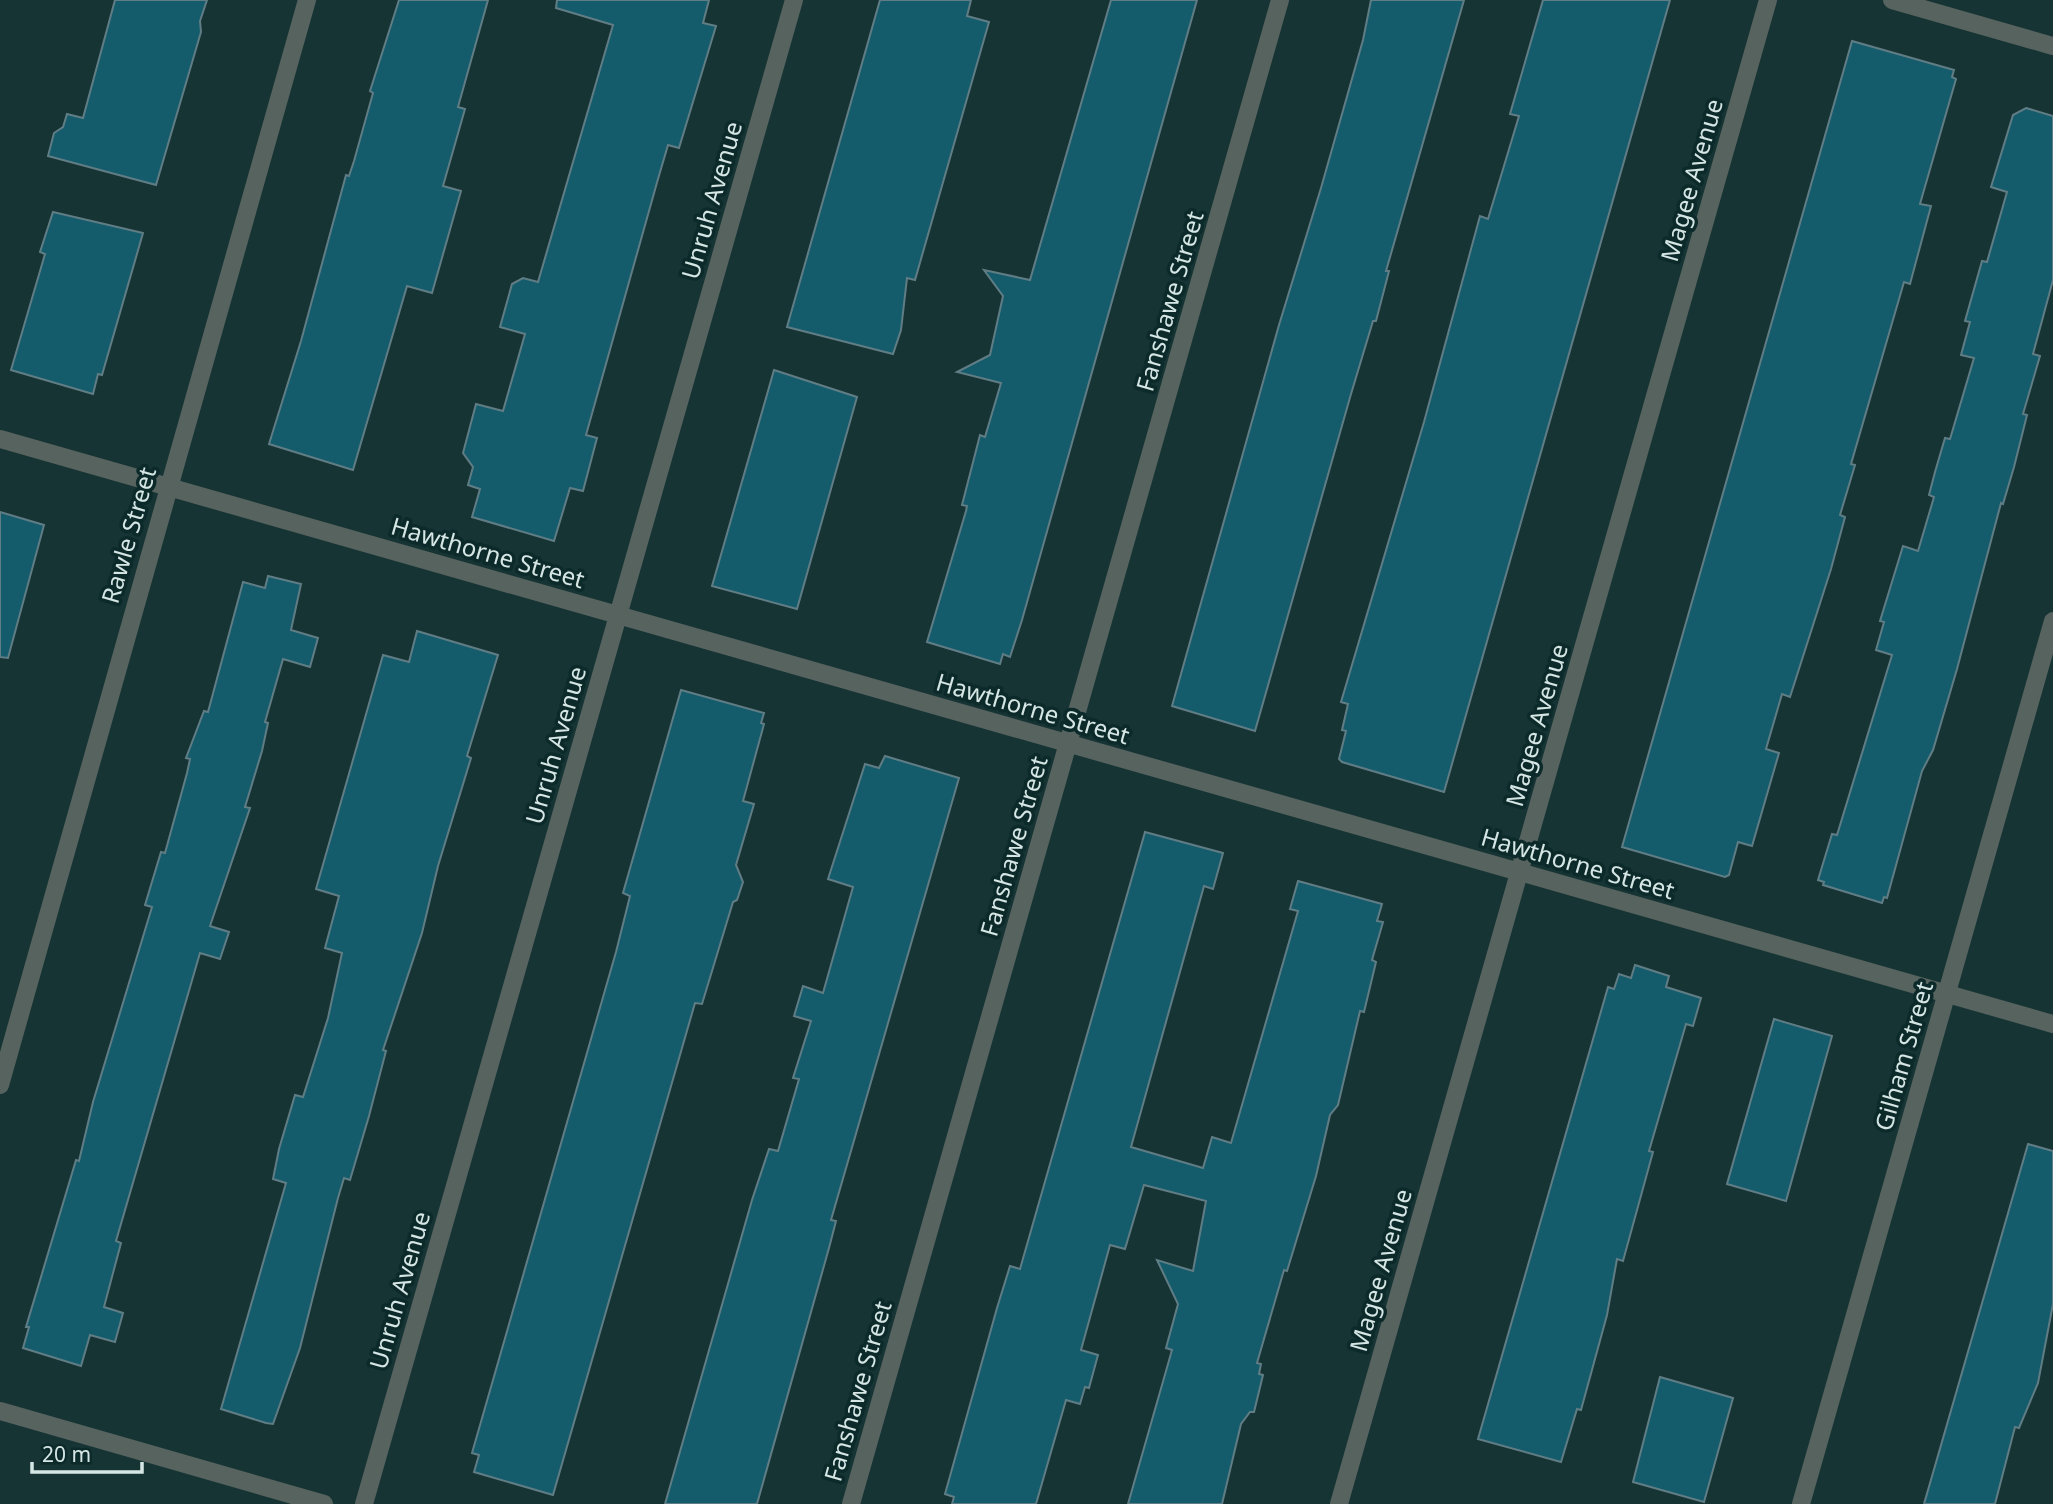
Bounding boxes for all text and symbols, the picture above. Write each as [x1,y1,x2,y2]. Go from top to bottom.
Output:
street label: Magee Avenue [1652,95,1730,265]
street label: Unruh Avenue [673,117,749,283]
street label: Fanshawe Street [1127,207,1211,395]
street label: Rawle Street [93,463,163,607]
street label: Hawthorne Street [387,509,589,595]
street label: Magee Avenue [1497,640,1575,810]
street label: Unruh Avenue [517,662,593,828]
street label: Hawthorne Street [932,665,1134,751]
street label: Fanshawe Street [971,752,1055,940]
street label: Hawthorne Street [1477,820,1679,906]
street label: Gilham Street [1866,977,1940,1134]
street label: Magee Avenue [1341,1185,1419,1355]
street label: Unruh Avenue [361,1207,437,1373]
street label: Fanshawe Street [815,1297,899,1485]
scale bar [32,1430,142,1474]
text: 20 m [42,1440,91,1468]

